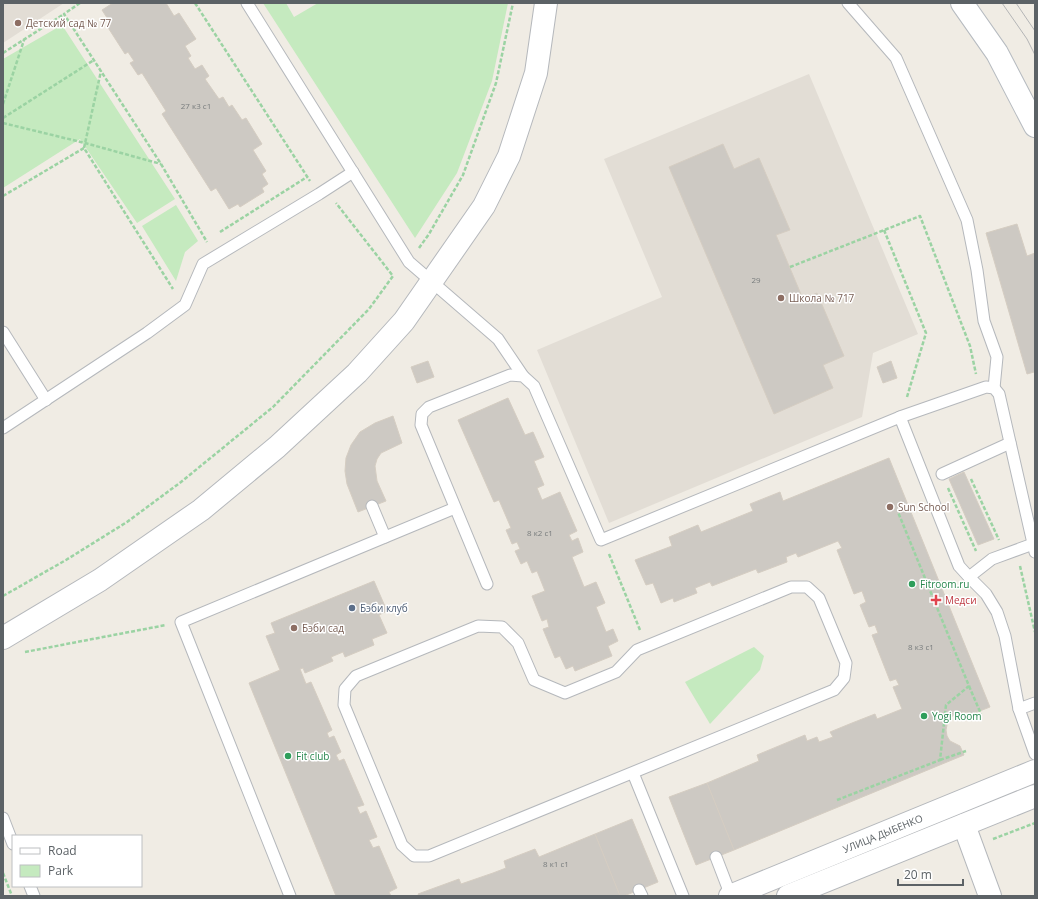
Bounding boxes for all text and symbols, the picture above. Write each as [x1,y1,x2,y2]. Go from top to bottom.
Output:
place label: Детский сад № 77 [26,16,112,30]
marker: Детский сад № 77 [13,18,23,28]
house number: 27 к3 с1 [181,100,211,111]
house number: 29 [751,274,761,285]
place label: Школа № 717 [789,291,855,305]
marker: Школа № 717 [776,293,786,303]
place label: Sun School [898,500,949,514]
marker: Sun School [885,502,895,512]
house number: 8 к2 с1 [527,527,553,538]
place label: Fitroom.ru [920,577,969,591]
marker: Fitroom.ru [907,579,917,589]
place label: Медси [945,593,977,607]
marker: Медси [930,594,942,606]
place label: Бэби клуб [360,601,408,615]
marker: Бэби клуб [347,603,357,613]
place label: Бэби сад [302,621,344,635]
marker: Бэби сад [289,623,299,633]
house number: 8 к3 с1 [908,641,934,652]
place label: Yogi Room [932,709,982,723]
marker: Yogi Room [919,711,929,721]
place label: Fit club [296,749,329,763]
marker: Fit club [283,751,293,761]
street label: УЛИЦА ДЫБЕНКО [841,811,925,856]
legend [12,835,142,887]
text: Road [48,842,77,859]
house number: 8 к1 с1 [543,858,569,869]
scale bar [898,861,963,887]
text: Park [48,862,74,879]
text: 20 m [904,866,932,883]

